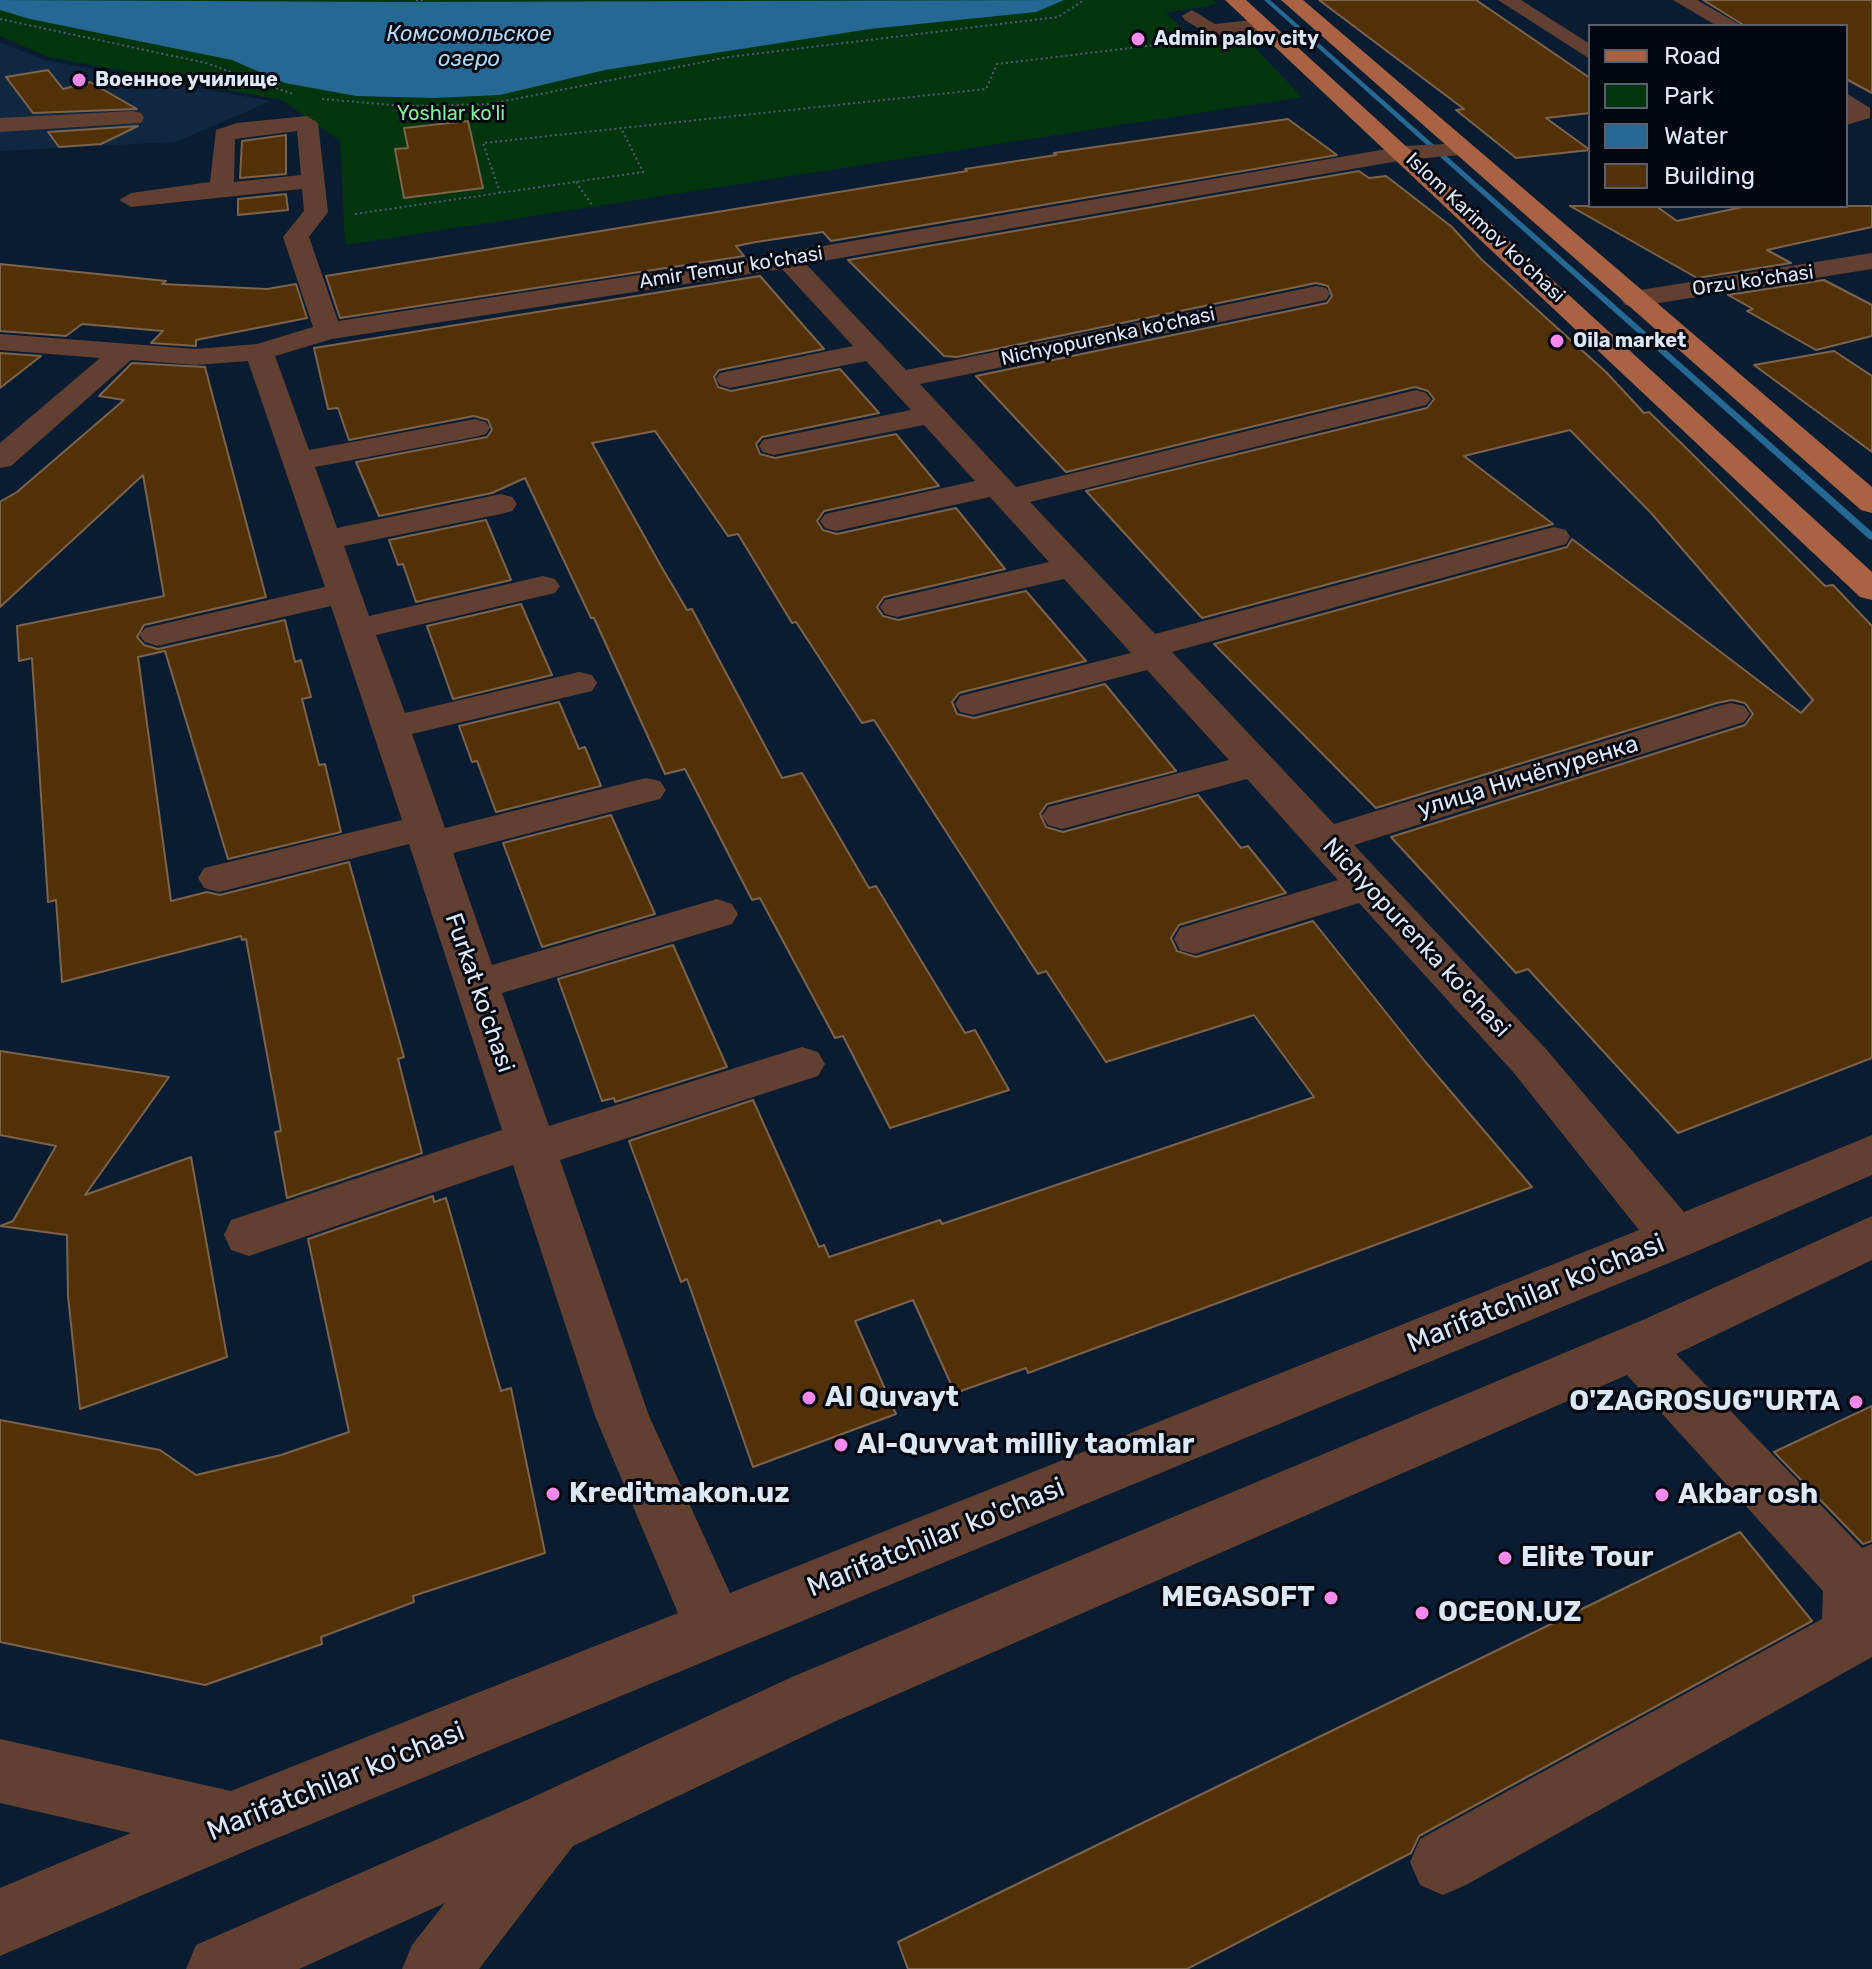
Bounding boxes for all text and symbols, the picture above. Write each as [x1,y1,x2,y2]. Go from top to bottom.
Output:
water label: Комсомольское озеро [386,22,552,74]
legend [1588,24,1848,208]
place label: Admin palov city [1154,27,1319,51]
marker: Admin palov city [1129,30,1147,48]
text: Road [1664,42,1721,70]
place label: Военное училище [95,68,278,92]
marker: Военное училище [70,71,88,89]
text: Park [1664,82,1714,110]
park label: Yoshlar ko'li [397,102,505,126]
text: Water [1664,122,1728,150]
street label: Islom Karimov ko'chasi [1401,148,1569,308]
text: Building [1664,162,1755,190]
street label: Amir Temur ko'chasi [638,242,824,294]
street label: Orzu ko'chasi [1691,261,1815,301]
street label: Nichyopurenka ko'chasi [999,303,1217,371]
place label: Oila market [1573,329,1686,353]
marker: Oila market [1548,332,1566,350]
street label: улица Ничёпуренка [1414,730,1642,824]
street label: Nichyopurenka ko'chasi [1316,832,1516,1044]
street label: Furkat ko'chasi [438,910,520,1076]
street label: Marifatchilar ko'chasi [1403,1227,1669,1361]
place label: Al Quvayt [825,1381,959,1415]
place label: O'ZAGROSUG"URTA [1569,1385,1840,1419]
marker: Al Quvayt [800,1389,818,1407]
marker: O'ZAGROSUG"URTA [1847,1393,1865,1411]
place label: Al-Quvvat milliy taomlar [857,1428,1194,1462]
marker: Al-Quvvat milliy taomlar [832,1436,850,1454]
street label: Marifatchilar ko'chasi [803,1471,1069,1605]
place label: Kreditmakon.uz [569,1477,790,1511]
place label: Akbar osh [1678,1478,1818,1512]
marker: Kreditmakon.uz [544,1485,562,1503]
marker: Akbar osh [1653,1486,1671,1504]
place label: Elite Tour [1521,1541,1654,1575]
marker: Elite Tour [1496,1549,1514,1567]
place label: MEGASOFT [1161,1581,1315,1615]
marker: MEGASOFT [1322,1589,1340,1607]
place label: OCEON.UZ [1438,1596,1581,1630]
marker: OCEON.UZ [1413,1604,1431,1622]
street label: Marifatchilar ko'chasi [203,1715,469,1849]

